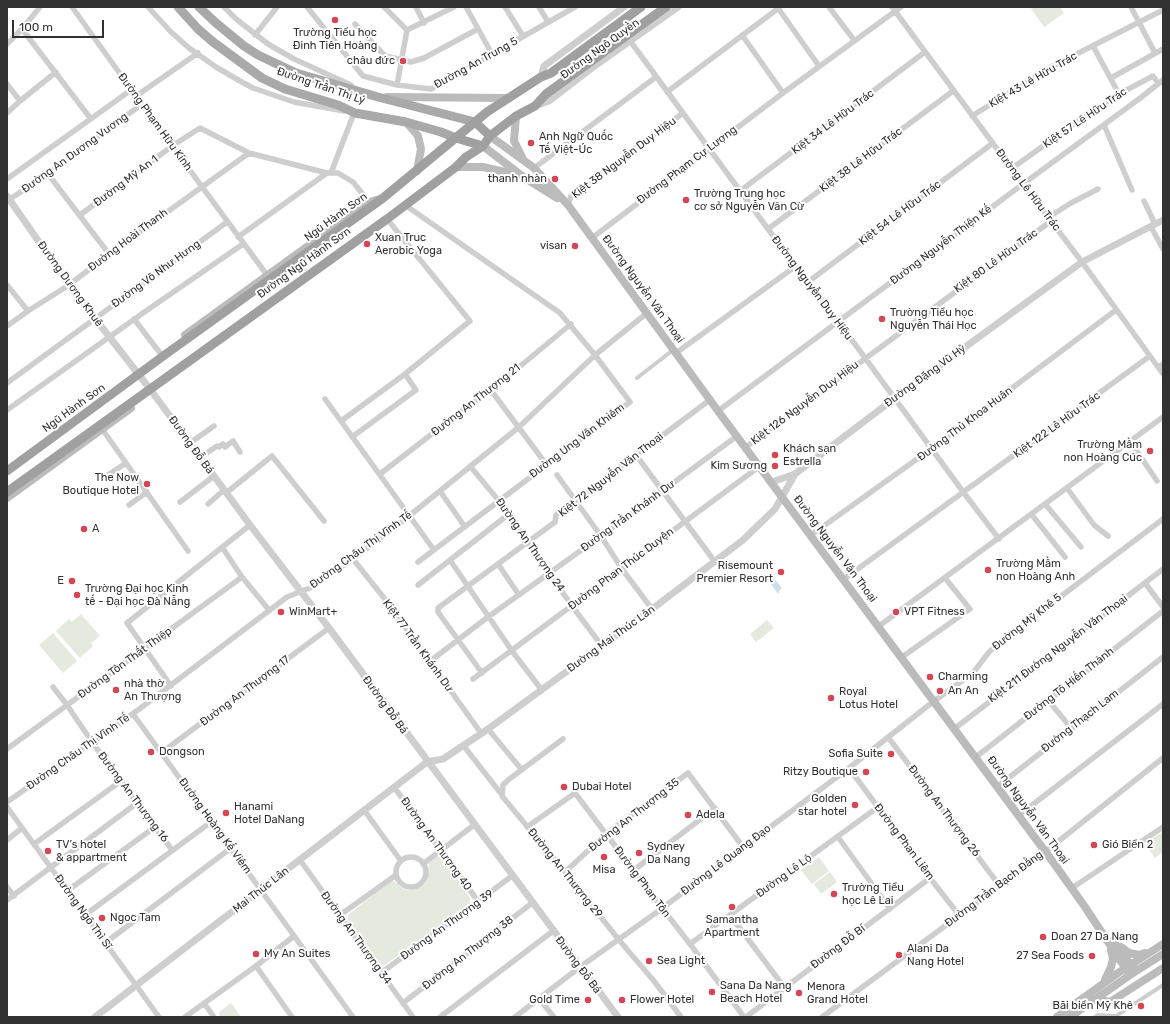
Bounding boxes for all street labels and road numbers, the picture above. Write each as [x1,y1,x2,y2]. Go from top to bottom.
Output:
street label: Đường Ngô Quyền [558,16,642,82]
street label: Đường An Trung 5 [432,35,520,91]
street label: Kiệt 43 Lê Hữu Trác [987,49,1079,111]
street label: Đường Trần Thị Lý [275,65,367,107]
street label: Đường Phạm Hữu Kính [115,71,195,173]
street label: Kiệt 57 Lê Hữu Trác [1041,85,1129,151]
street label: Kiệt 34 Lê Hữu Trác [789,87,877,157]
street label: Đường An Dương Vương [19,110,131,196]
street label: Kiệt 38 Nguyễn Duy Hiệu [569,114,679,202]
street label: Đường Phạm Cự Lượng [634,123,740,207]
street label: Kiệt 38 Lê Hữu Trác [817,125,905,195]
street label: Đường Lê Hữu Trác [993,146,1063,234]
street label: Đường Mỹ An 1 [91,153,161,209]
street label: Kiệt 54 Lê Hữu Trác [856,178,944,248]
street label: Ngũ Hành Sơn [302,190,370,244]
street label: Đường Nguyễn Thiện Kế [888,202,994,288]
street label: Đường Hoài Thanh [86,206,170,274]
street label: Đường Ngũ Hành Sơn [255,225,353,301]
street label: Kiệt 80 Lê Hữu Trác [952,226,1040,296]
street label: Đường Nguyễn Văn Thoại [599,232,687,346]
street label: Đường Nguyễn Duy Hiệu [769,233,855,343]
street label: Đường Võ Như Hưng [109,237,203,311]
street label: Đường Dương Khuê [35,239,105,329]
street label: Đường Đặng Vũ Hỷ [882,342,968,410]
street label: Kiệt 126 Nguyễn Duy Hiệu [749,358,861,448]
street label: Đường An Thượng 21 [429,361,523,439]
street label: Ngũ Hành Sơn [40,381,108,435]
street label: Đường Thủ Khoa Huân [915,384,1015,464]
street label: Kiệt 122 Lê Hữu Trác [1011,389,1103,461]
street label: Đường Ung Văn Khiêm [527,401,627,481]
street label: Đường Đỗ Bá [166,413,216,477]
street label: Kiệt 72 Nguyễn Văn Thoại [556,430,666,520]
street label: Đường Trần Khánh Dư [578,477,678,555]
street label: Đường Nguyễn Văn Thoại [790,493,880,605]
street label: Đường An Thượng 24 [493,496,567,594]
street label: Đường Châu Thị Vĩnh Tế [307,508,415,592]
street label: Đường Phan Thúc Duyện [566,525,676,613]
street label: Đường Mỹ Khê 5 [990,591,1064,653]
street label: Kiệt 211 Đường Nguyễn Văn Thoại [986,592,1130,706]
street label: Kiệt 77 Trần Khánh Dư [380,597,456,695]
street label: Đường Mai Thúc Lân [564,603,658,675]
street label: Đường Tôn Thất Thiệp [75,624,175,702]
street label: Đường Tô Hiến Thành [1021,645,1117,723]
street label: Đường An Thượng 17 [198,653,292,729]
street label: Đường Đỗ Bá [360,673,410,737]
street label: Đường Thạch Lam [1039,687,1121,755]
street label: Đường Châu Thị Vĩnh Tế [24,711,132,793]
street label: Đường An Thượng 16 [95,749,171,845]
street label: Đường Nguyễn Văn Thoại [984,753,1072,867]
street label: Đường An Thượng 26 [905,763,983,859]
street label: Đường Hoàng Kế Viêm [176,775,254,877]
street label: Đường An Thượng 35 [586,776,682,854]
street label: Đường An Thượng 40 [398,795,474,893]
street label: Đường Phan Liêm [871,801,937,883]
street label: Đường Lê Quang Đạo [678,822,774,898]
street label: Đường An Thượng 29 [525,826,605,920]
street label: Đường Phan Tôn [611,844,673,920]
street label: Đường Trần Bạch Đằng [942,848,1046,930]
street label: Đường Lê Lộ [754,851,814,901]
street label: Mai Thúc Lân [230,864,292,916]
street label: Đường Ngô Thì Sĩ [51,872,115,952]
street label: Đường An Thượng 39 [398,887,496,963]
street label: Đường An Thượng 34 [318,889,394,987]
street label: Đường An Thượng 38 [420,913,516,993]
street label: Đường Đỗ Bí [808,922,868,972]
street label: Đường Đỗ Bá [552,934,604,996]

